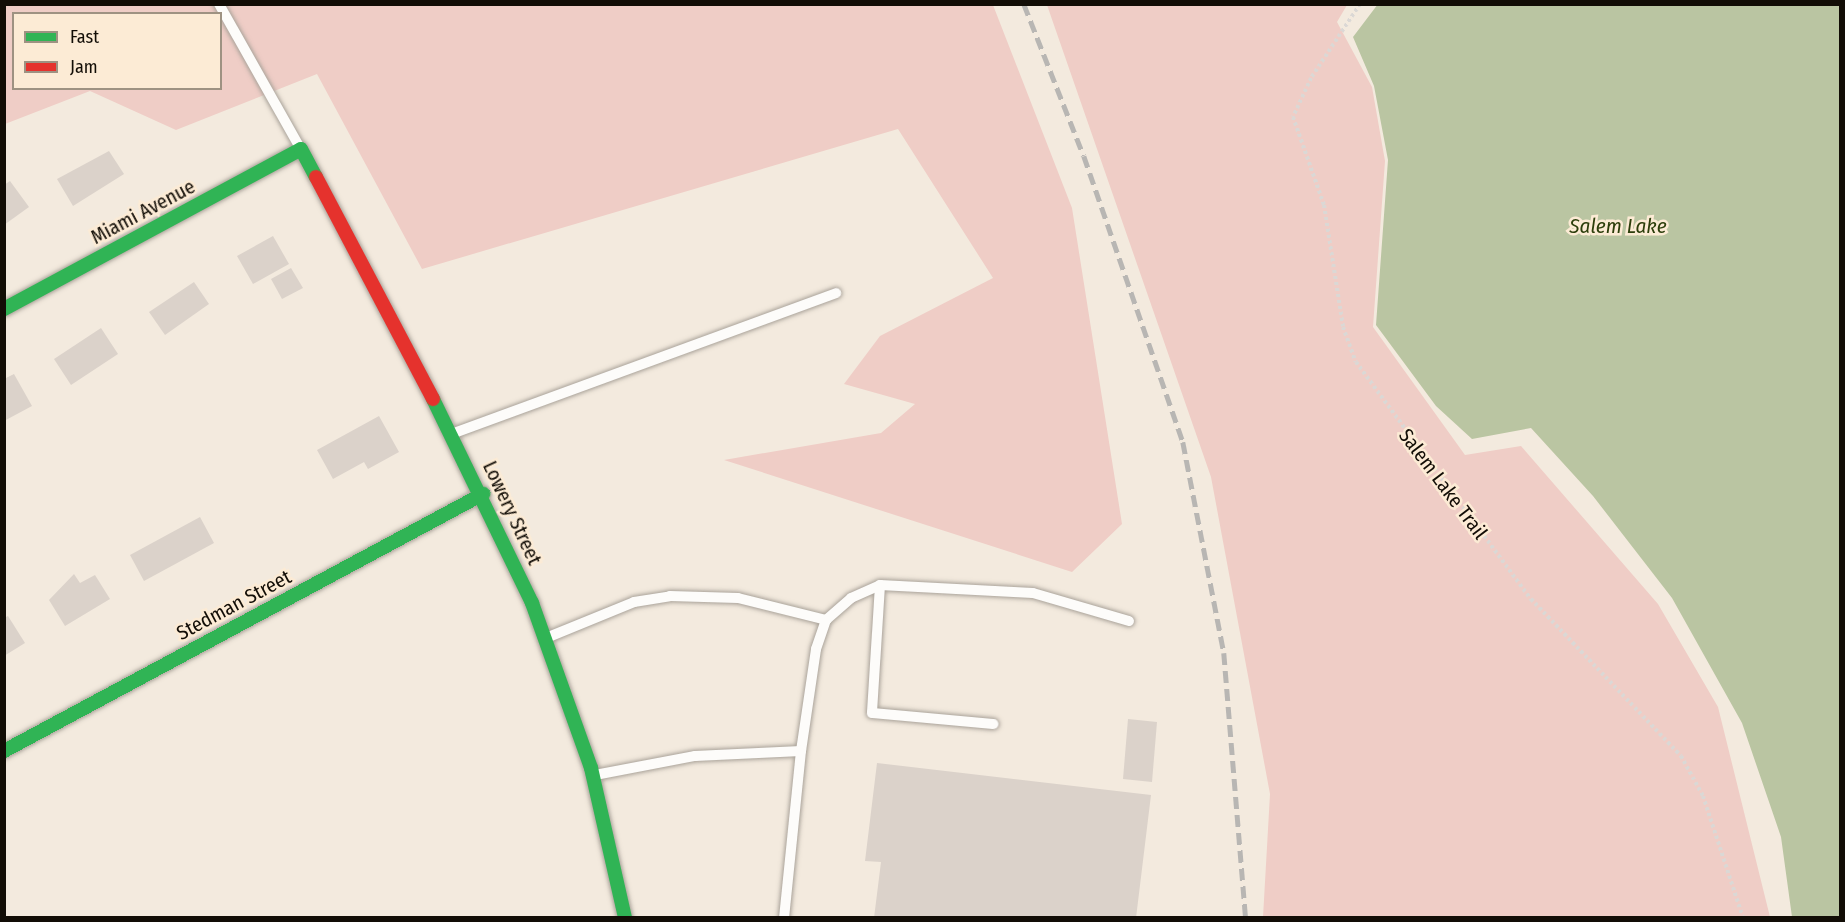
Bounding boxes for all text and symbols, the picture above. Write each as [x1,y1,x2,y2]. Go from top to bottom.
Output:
legend [12,12,222,90]
text: Fast [70,26,99,48]
text: Jam [70,56,98,78]
street label: Miami Avenue [87,175,199,249]
water label: Salem Lake [1569,213,1667,239]
street label: Salem Lake Trail [1394,424,1492,544]
street label: Lowery Street [478,457,546,569]
street label: Stedman Street [173,565,295,645]

